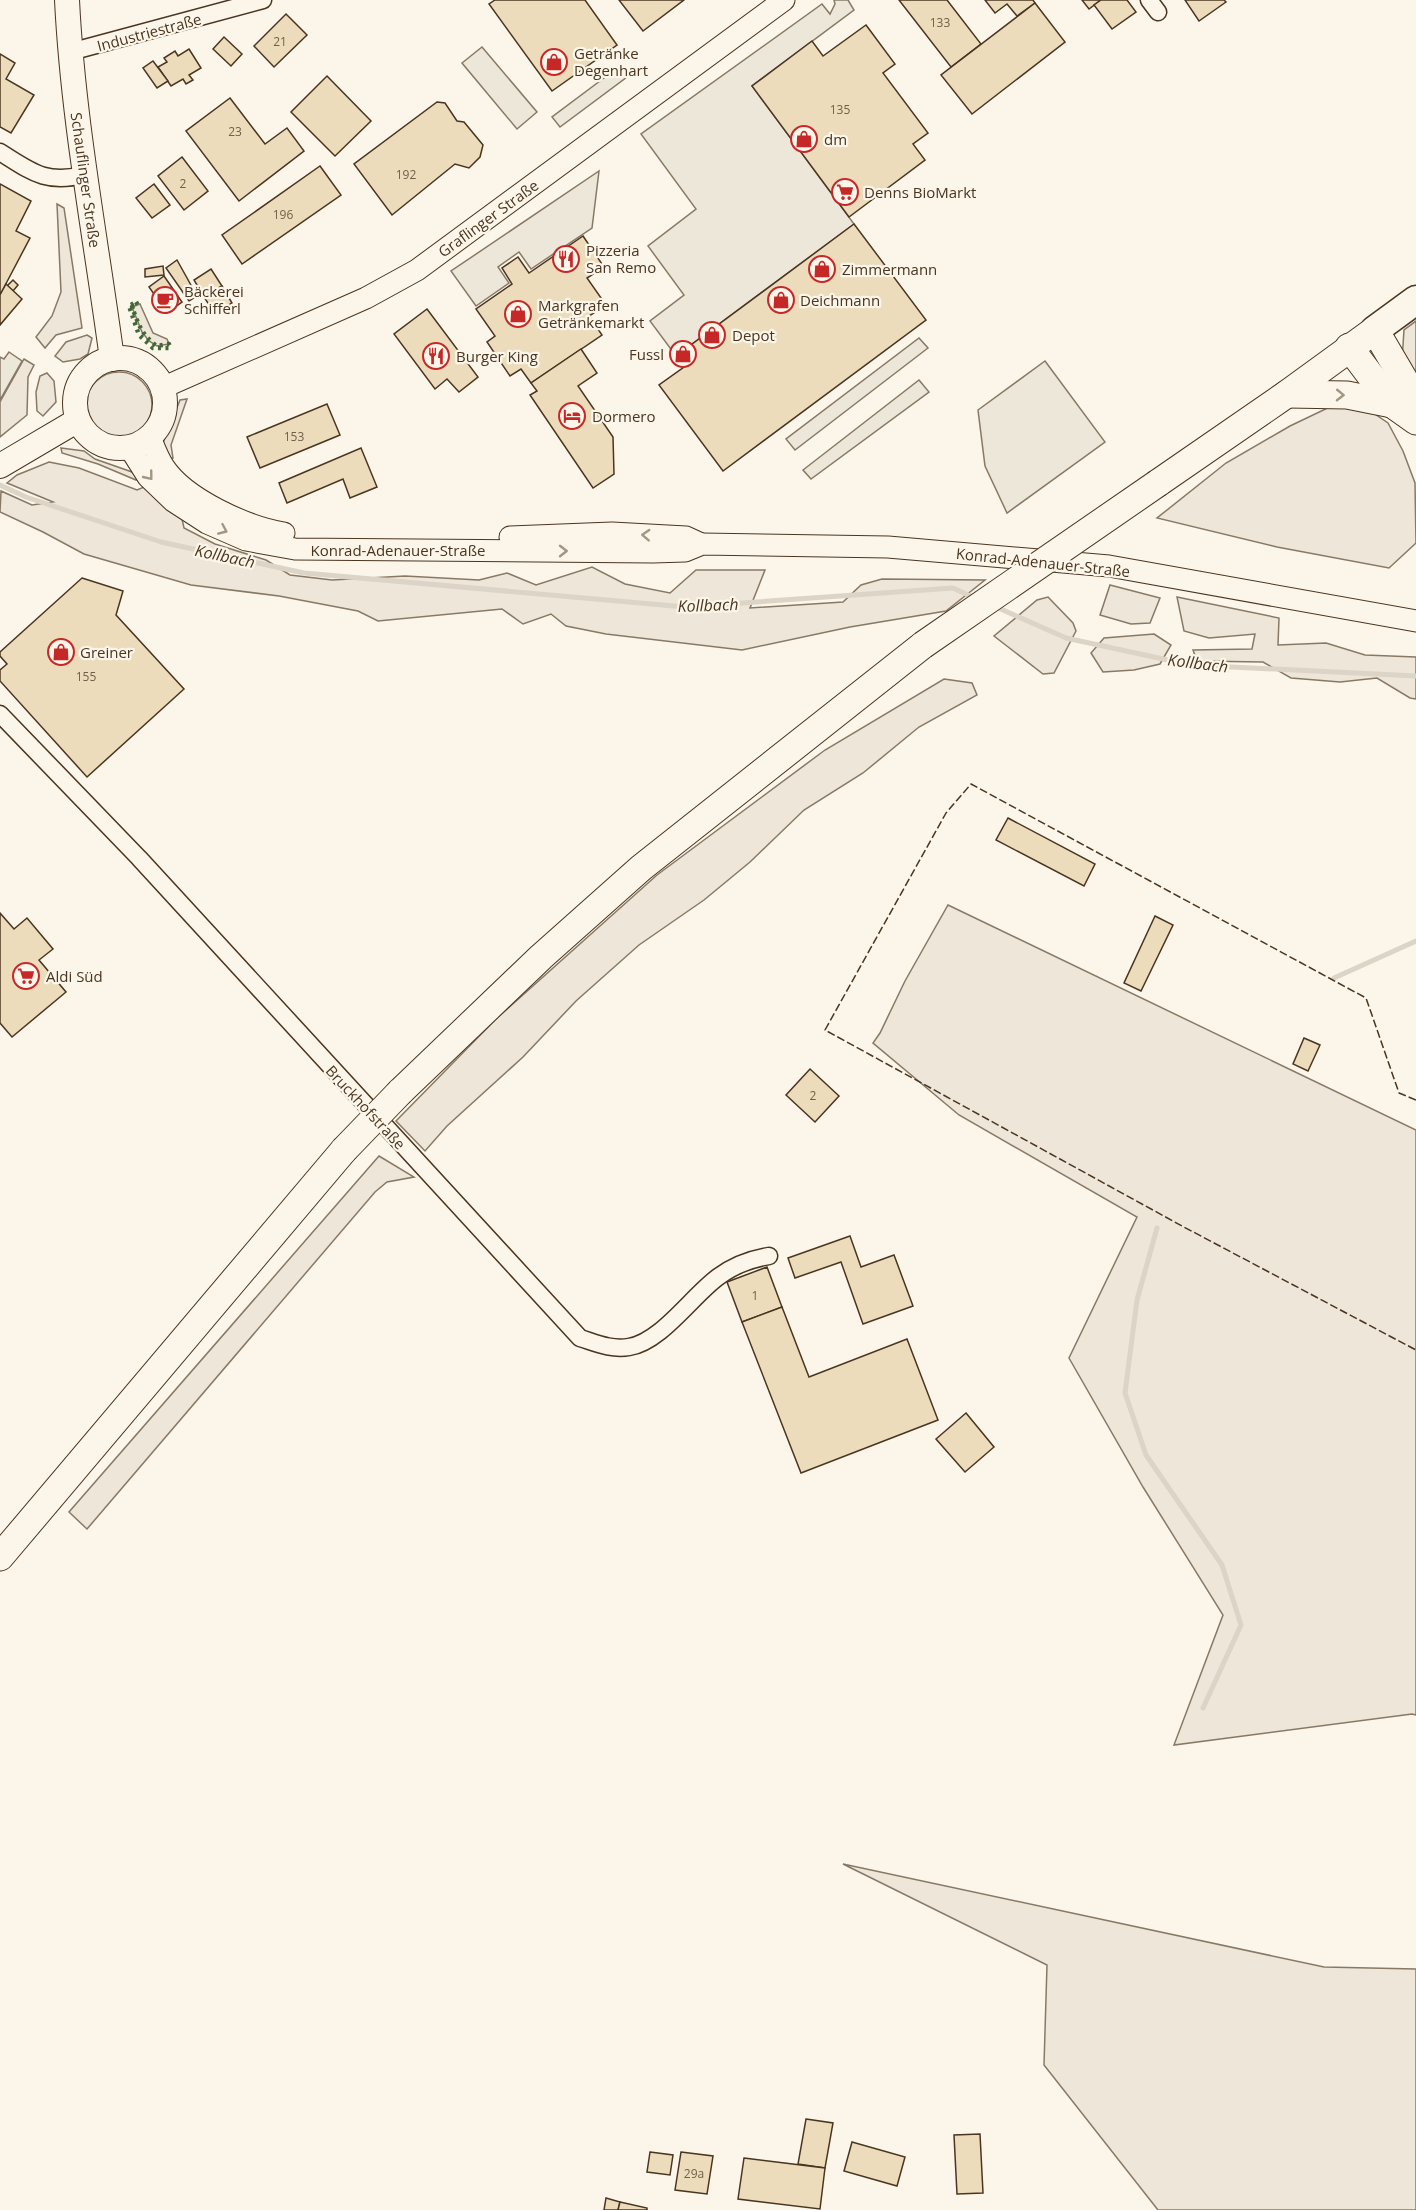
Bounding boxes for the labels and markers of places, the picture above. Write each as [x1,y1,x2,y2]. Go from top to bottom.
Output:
place label: Getränke Degenhart [574,43,648,80]
shop icon: Getränke Degenhart [539,47,569,77]
shop icon: dm [789,124,819,154]
place label: dm [824,129,847,149]
supermarket icon: Denns BioMarkt [830,177,860,207]
place label: Denns BioMarkt [864,182,976,202]
place label: Pizzeria San Remo [586,240,656,277]
restaurant icon: Pizzeria San Remo [551,244,581,274]
shop icon: Zimmermann [807,254,837,284]
place label: Zimmermann [842,259,937,279]
place label: Bäckerei Schifferl [184,281,244,318]
cafe icon: Bäckerei Schifferl [150,285,180,315]
shop icon: Deichmann [766,285,796,315]
place label: Deichmann [800,290,880,310]
place label: Markgrafen Getränkemarkt [538,295,644,332]
shop icon: Markgrafen Getränkemarkt [503,299,533,329]
shop icon: Depot [697,320,727,350]
place label: Depot [732,325,775,345]
shop icon: Fussl [668,339,698,369]
restaurant icon: Burger King [421,341,451,371]
place label: Fussl [629,344,664,364]
place label: Burger King [456,346,538,366]
hotel icon: Dormero [557,401,587,431]
place label: Dormero [592,406,656,426]
shop icon: Greiner [46,637,76,667]
place label: Greiner [80,642,133,662]
supermarket icon: Aldi Süd [11,961,41,991]
place label: Aldi Süd [46,966,103,986]

